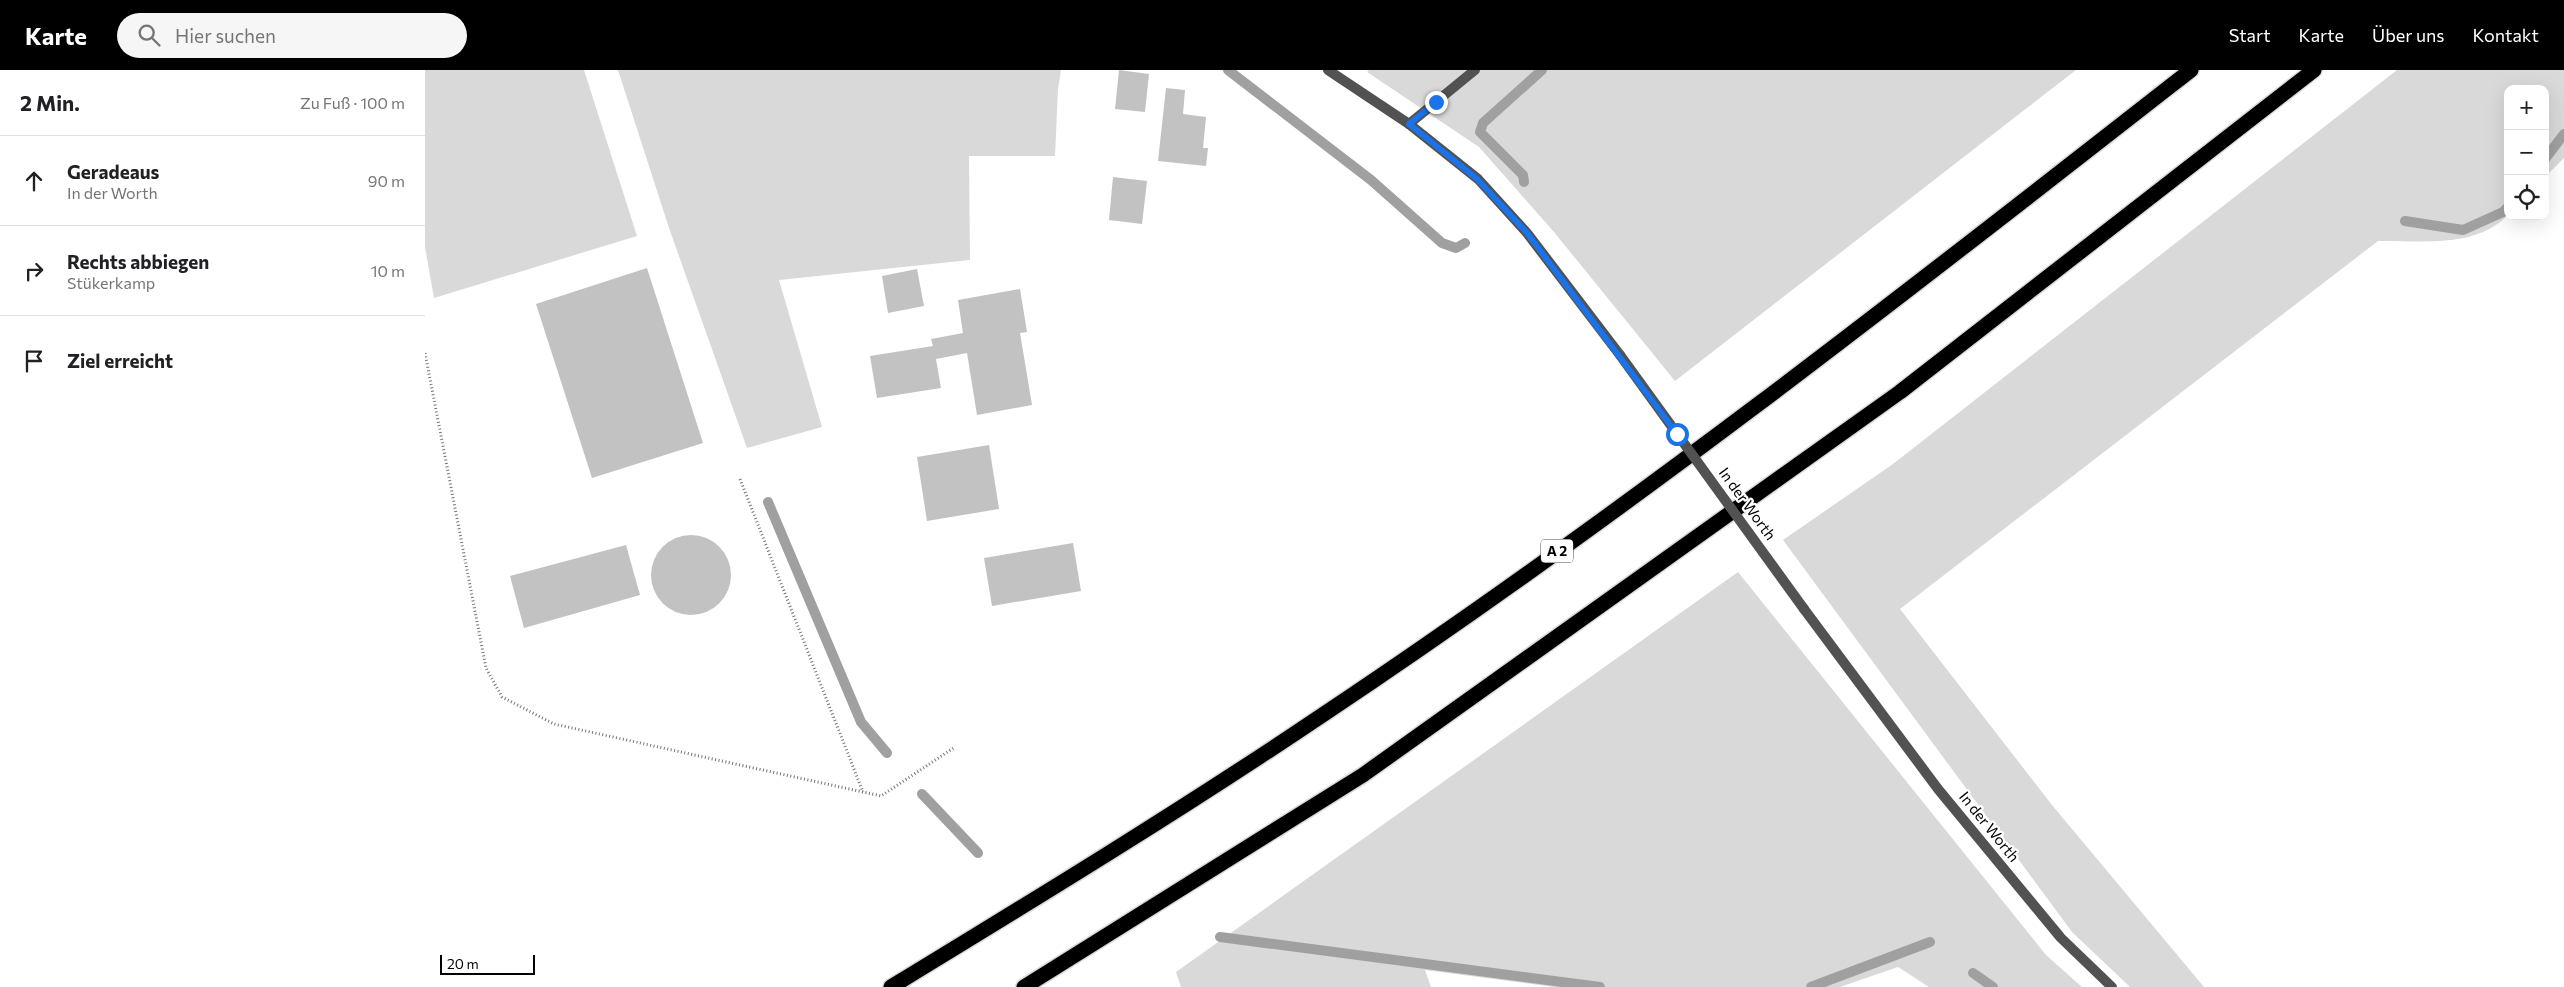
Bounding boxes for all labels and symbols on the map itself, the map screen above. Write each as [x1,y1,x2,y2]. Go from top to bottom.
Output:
route end [1425,91,1448,114]
route start [1666,423,1689,446]
street label: In der Worth [1716,464,1780,543]
road number: A 2 [1541,540,1573,562]
street label: In der Worth [1956,788,2024,865]
scale bar [440,952,535,975]

